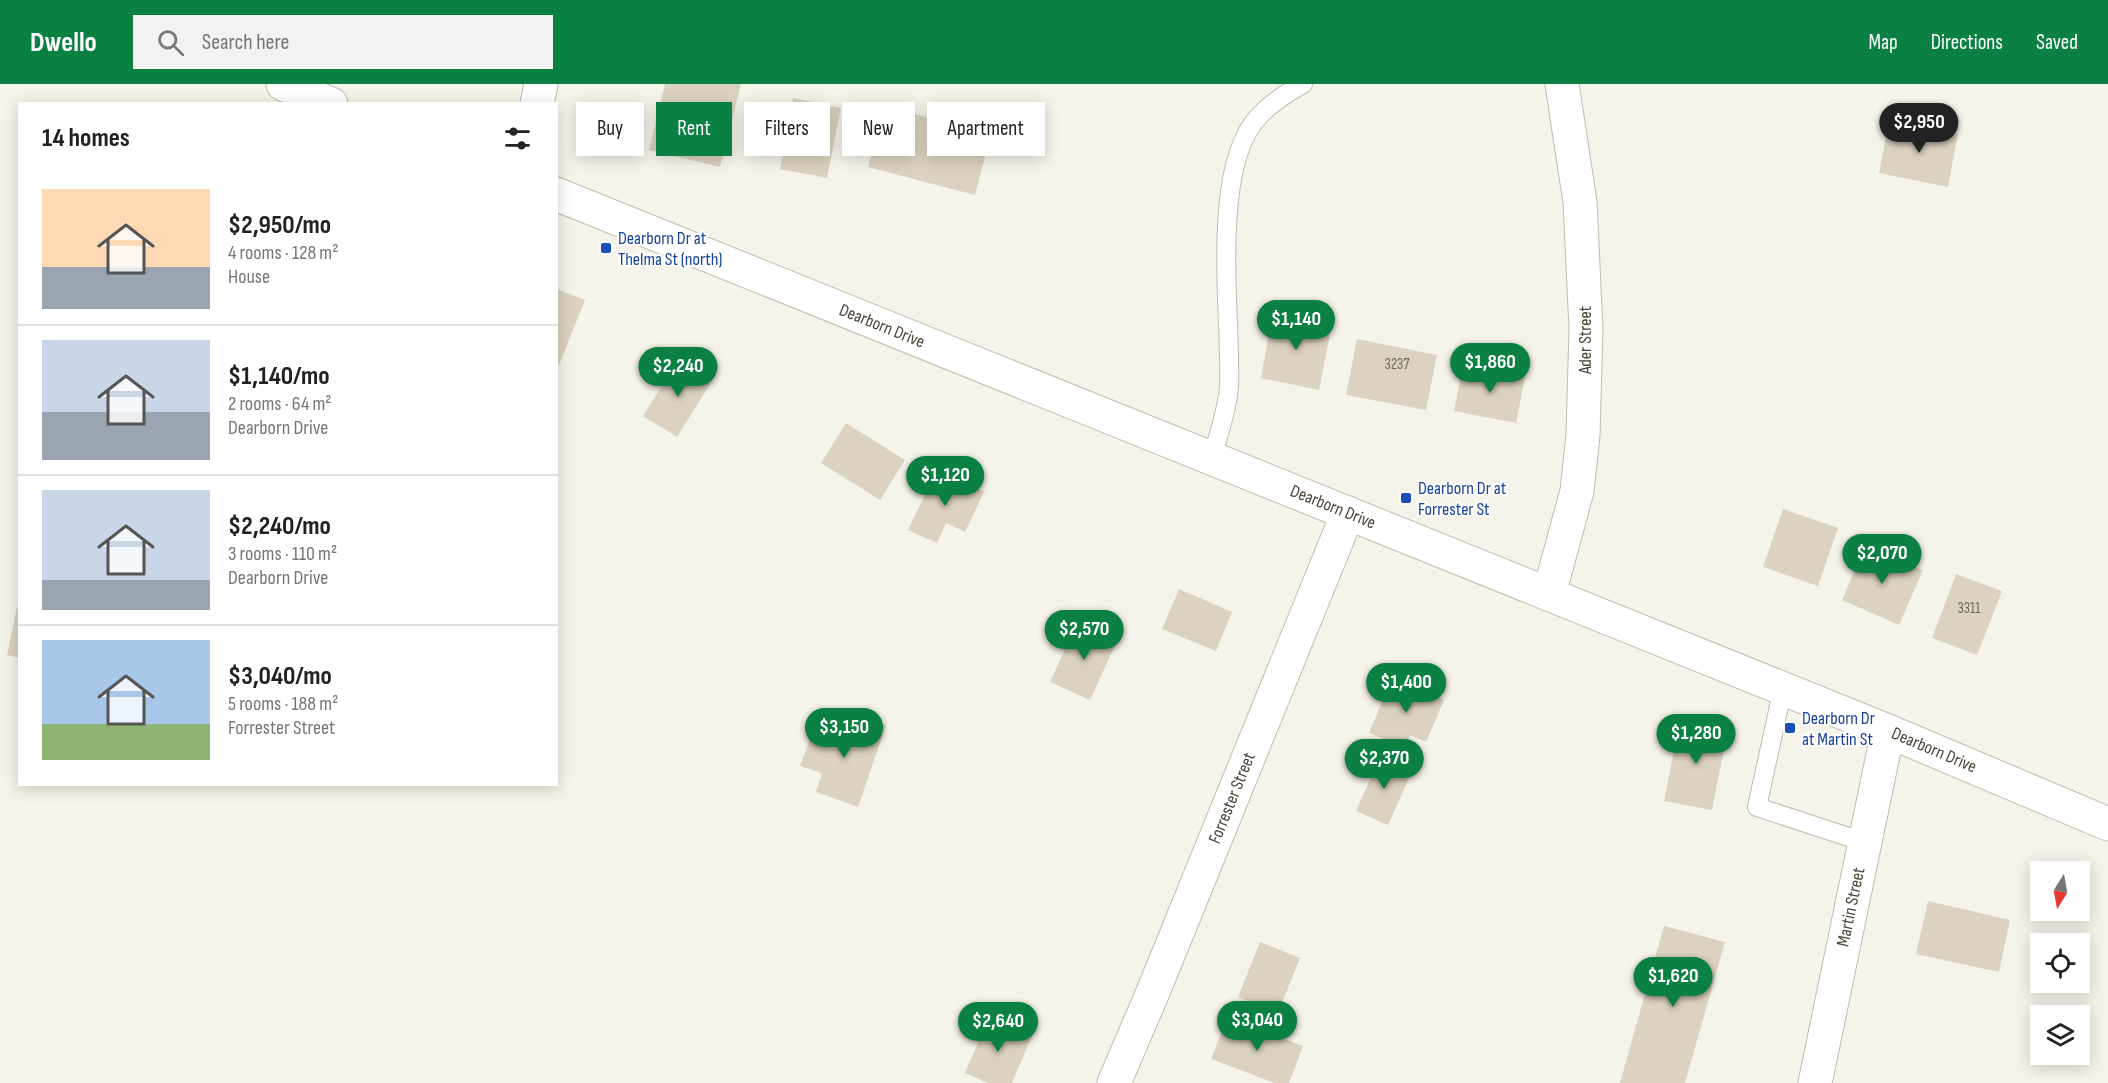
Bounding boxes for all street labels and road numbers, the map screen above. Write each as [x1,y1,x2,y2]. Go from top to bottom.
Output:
street label: Dearborn Drive [836,299,928,353]
street label: Ader Street [1575,305,1596,375]
street label: Dearborn Drive [1287,480,1379,534]
street label: Dearborn Drive [1888,723,1980,777]
street label: Forrester Street [1204,749,1260,847]
street label: Martin Street [1832,865,1870,949]

